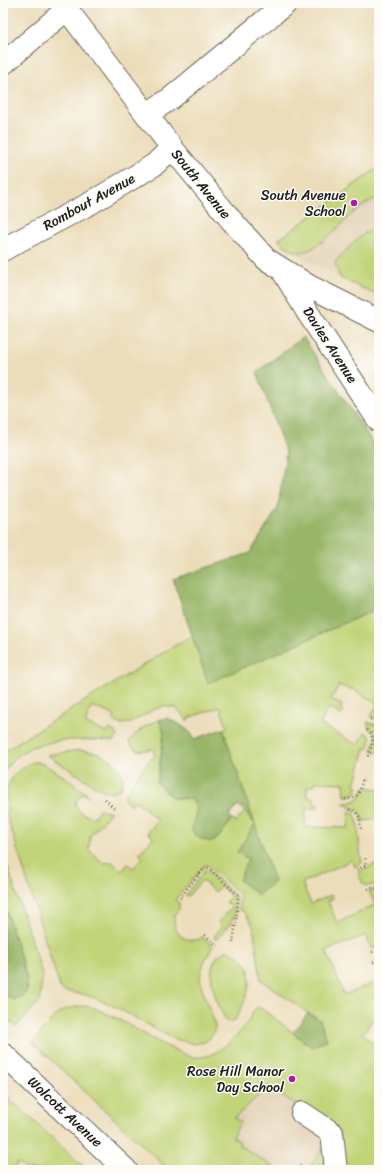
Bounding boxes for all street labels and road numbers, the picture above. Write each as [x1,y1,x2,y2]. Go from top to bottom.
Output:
street label: South Avenue [164,143,238,225]
street label: Rombout Avenue [38,166,140,238]
street label: Davies Avenue [296,302,364,389]
street label: Wolcott Avenue [21,1070,109,1154]

